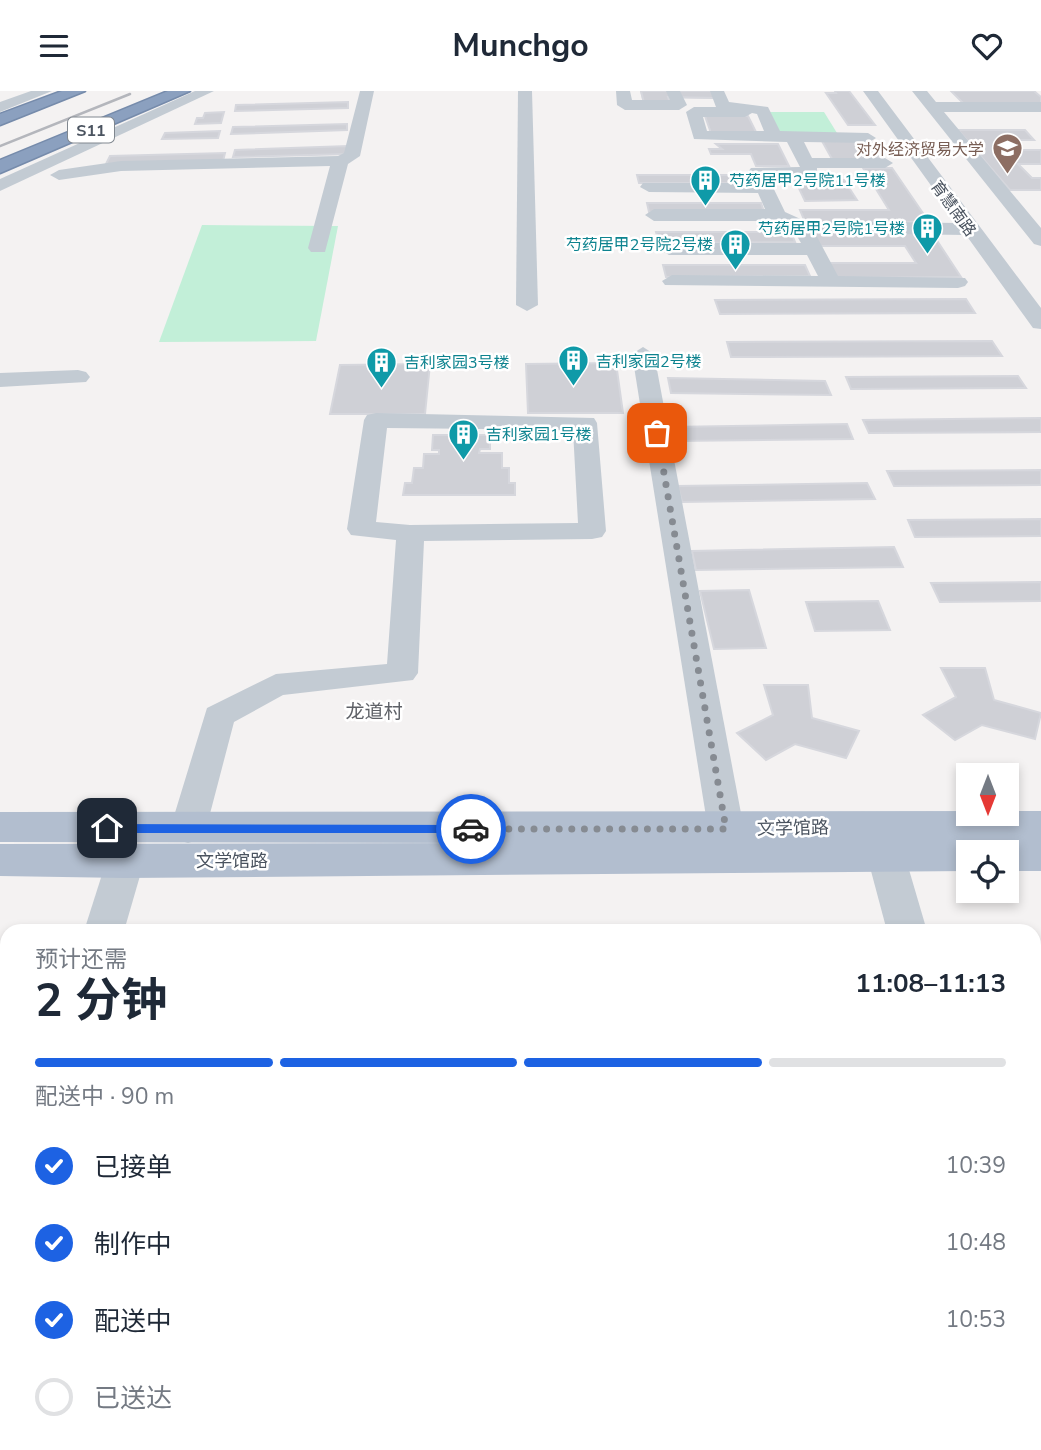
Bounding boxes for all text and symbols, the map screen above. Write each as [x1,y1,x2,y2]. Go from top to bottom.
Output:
text: Munchgo [452,24,589,67]
icon: menu [35,27,73,65]
icon: heart [968,27,1006,65]
road number: S11 [68,117,114,143]
school or university icon: 对外经济贸易大学 [990,132,1024,176]
place label: 对外经济贸易大学 [856,139,984,161]
building icon: 芍药居甲2号院11号楼 [689,163,723,207]
place label: 芍药居甲2号院11号楼 [729,170,886,192]
street label: 育慧南路 [925,176,981,241]
building icon: 芍药居甲2号院1号楼 [911,211,945,255]
place label: 芍药居甲2号院1号楼 [758,218,905,240]
building icon: 芍药居甲2号院2号楼 [719,227,753,271]
place label: 芍药居甲2号院2号楼 [566,234,713,256]
building icon: 吉利家园2号楼 [556,344,590,388]
building icon: 吉利家园3号楼 [364,345,398,389]
place label: 吉利家园2号楼 [596,351,702,373]
place label: 吉利家园3号楼 [404,352,510,374]
pin [627,403,687,463]
icon: bag [638,414,676,452]
building icon: 吉利家园1号楼 [446,417,480,461]
place label: 吉利家园1号楼 [486,424,592,446]
district label: 龙道村 [345,699,403,725]
north arrow [956,763,1018,826]
map controls [956,763,1019,903]
courier [436,794,506,864]
pin [77,798,137,858]
icon: home [88,809,126,847]
icon: car [452,810,490,848]
street label: 文学馆路 [757,815,829,841]
button: locate [956,840,1019,903]
street label: 文学馆路 [196,849,268,873]
text: 预计还需 [35,944,127,975]
text: 11:08–11:13 [855,966,1006,1001]
text: 2 分钟 [35,969,167,1032]
text: 配送中 · 90 m [35,1081,174,1112]
icon: check [35,1147,73,1185]
text: 已接单 [94,1150,172,1185]
text: 10:39 [946,1150,1006,1181]
icon: check [35,1224,73,1262]
text: 制作中 [94,1227,172,1262]
text: 10:48 [946,1227,1006,1258]
icon: check [35,1301,73,1339]
text: 配送中 [94,1304,172,1339]
text: 10:53 [946,1304,1006,1335]
text: 已送达 [94,1381,172,1416]

